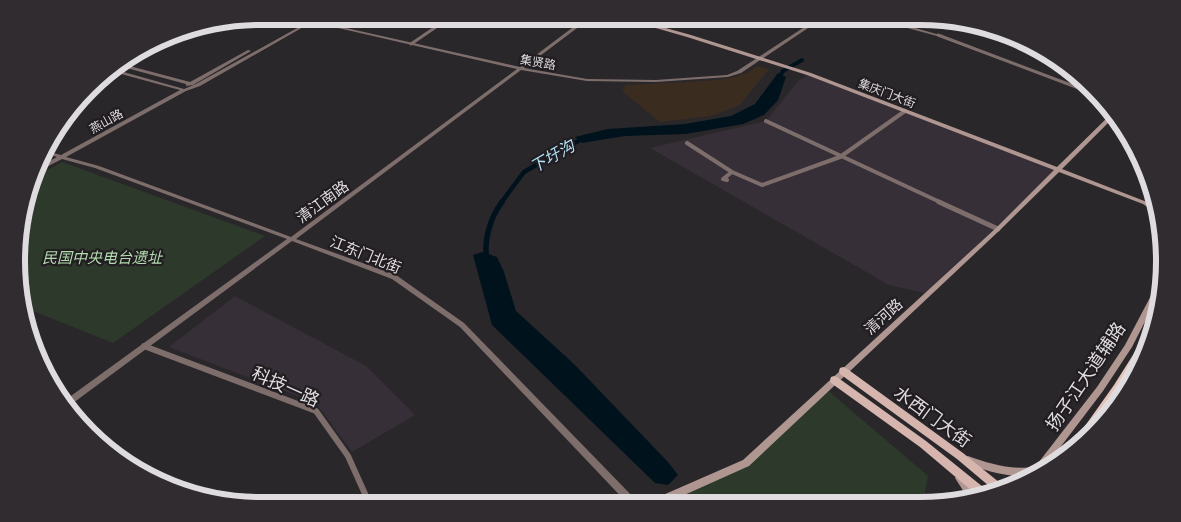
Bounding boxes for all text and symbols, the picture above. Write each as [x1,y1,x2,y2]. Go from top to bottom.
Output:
street label: 集贤路 [519,51,557,73]
street label: 集庆门大街 [856,74,918,112]
street label: 燕山路 [86,105,126,137]
water label: 下圩沟 [526,133,580,178]
street label: 清江南路 [292,175,352,227]
street label: 江东门北街 [327,231,405,277]
park label: 民国中央电台遗址 [42,247,164,267]
street label: 清河路 [860,294,906,338]
street label: 扬子江大道辅路 [1040,317,1130,435]
street label: 科技一路 [248,360,324,412]
street label: 水西门大街 [890,380,976,452]

